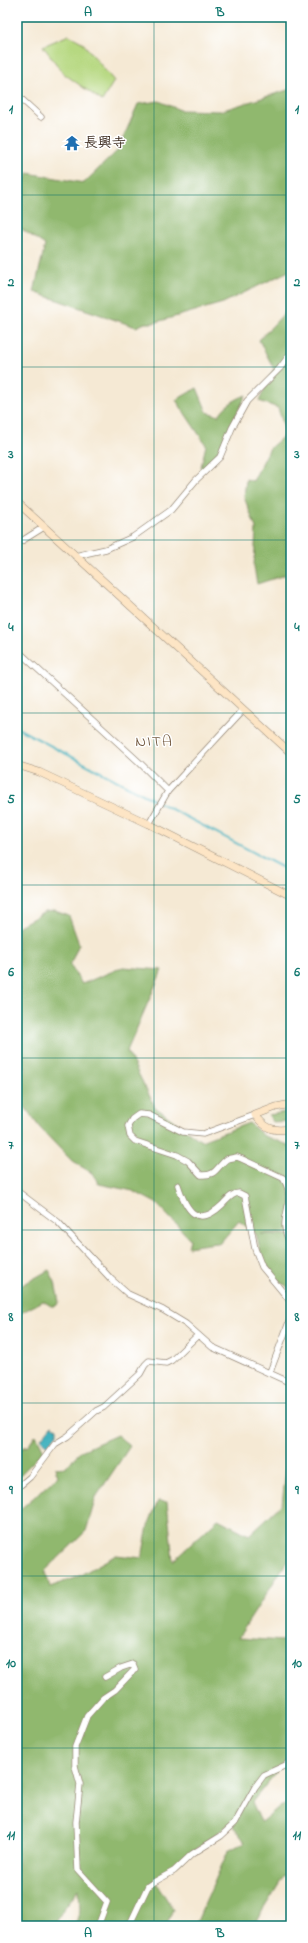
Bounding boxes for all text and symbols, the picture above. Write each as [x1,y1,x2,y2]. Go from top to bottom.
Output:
text: A [84,3,92,22]
text: B [215,3,225,22]
text: 1 [9,100,14,119]
text: 1 [295,100,300,119]
place label: 長興寺 [84,133,126,154]
temple icon: 長興寺 [63,134,81,152]
text: 2 [7,273,15,292]
text: 2 [293,273,301,292]
text: 3 [7,445,14,464]
text: 3 [293,445,300,464]
text: 4 [7,618,14,637]
text: 4 [293,618,300,637]
district label: NITA [135,730,173,754]
text: 5 [7,790,15,809]
text: 5 [293,790,301,809]
text: 6 [7,963,14,982]
text: 6 [293,963,300,982]
text: 7 [8,1136,14,1155]
text: 7 [294,1136,300,1155]
text: 8 [8,1308,14,1327]
text: 8 [294,1308,300,1327]
text: 9 [8,1481,14,1500]
text: 9 [294,1481,300,1500]
text: 10 [6,1654,16,1673]
text: 10 [292,1654,302,1673]
text: 11 [7,1826,16,1845]
text: 11 [293,1826,302,1845]
text: A [84,1924,92,1943]
text: B [215,1924,225,1943]

